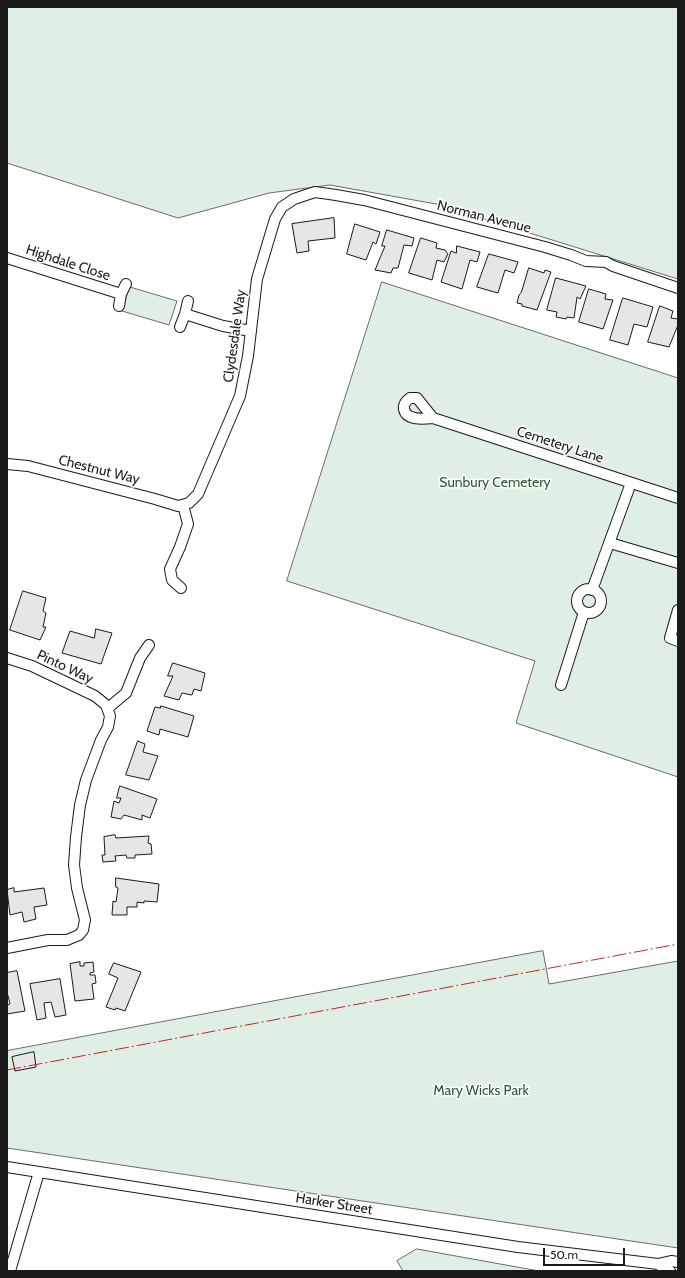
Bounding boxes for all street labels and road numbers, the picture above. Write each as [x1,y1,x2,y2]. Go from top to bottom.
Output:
street label: Norman Avenue [435,197,533,237]
street label: Highdale Close [24,241,112,285]
street label: Clydesdale Way [220,288,250,384]
street label: Cemetery Lane [514,423,606,467]
street label: Chestnut Way [57,452,141,488]
street label: Pinto Way [34,647,96,687]
street label: Harker Street [294,1190,374,1218]

